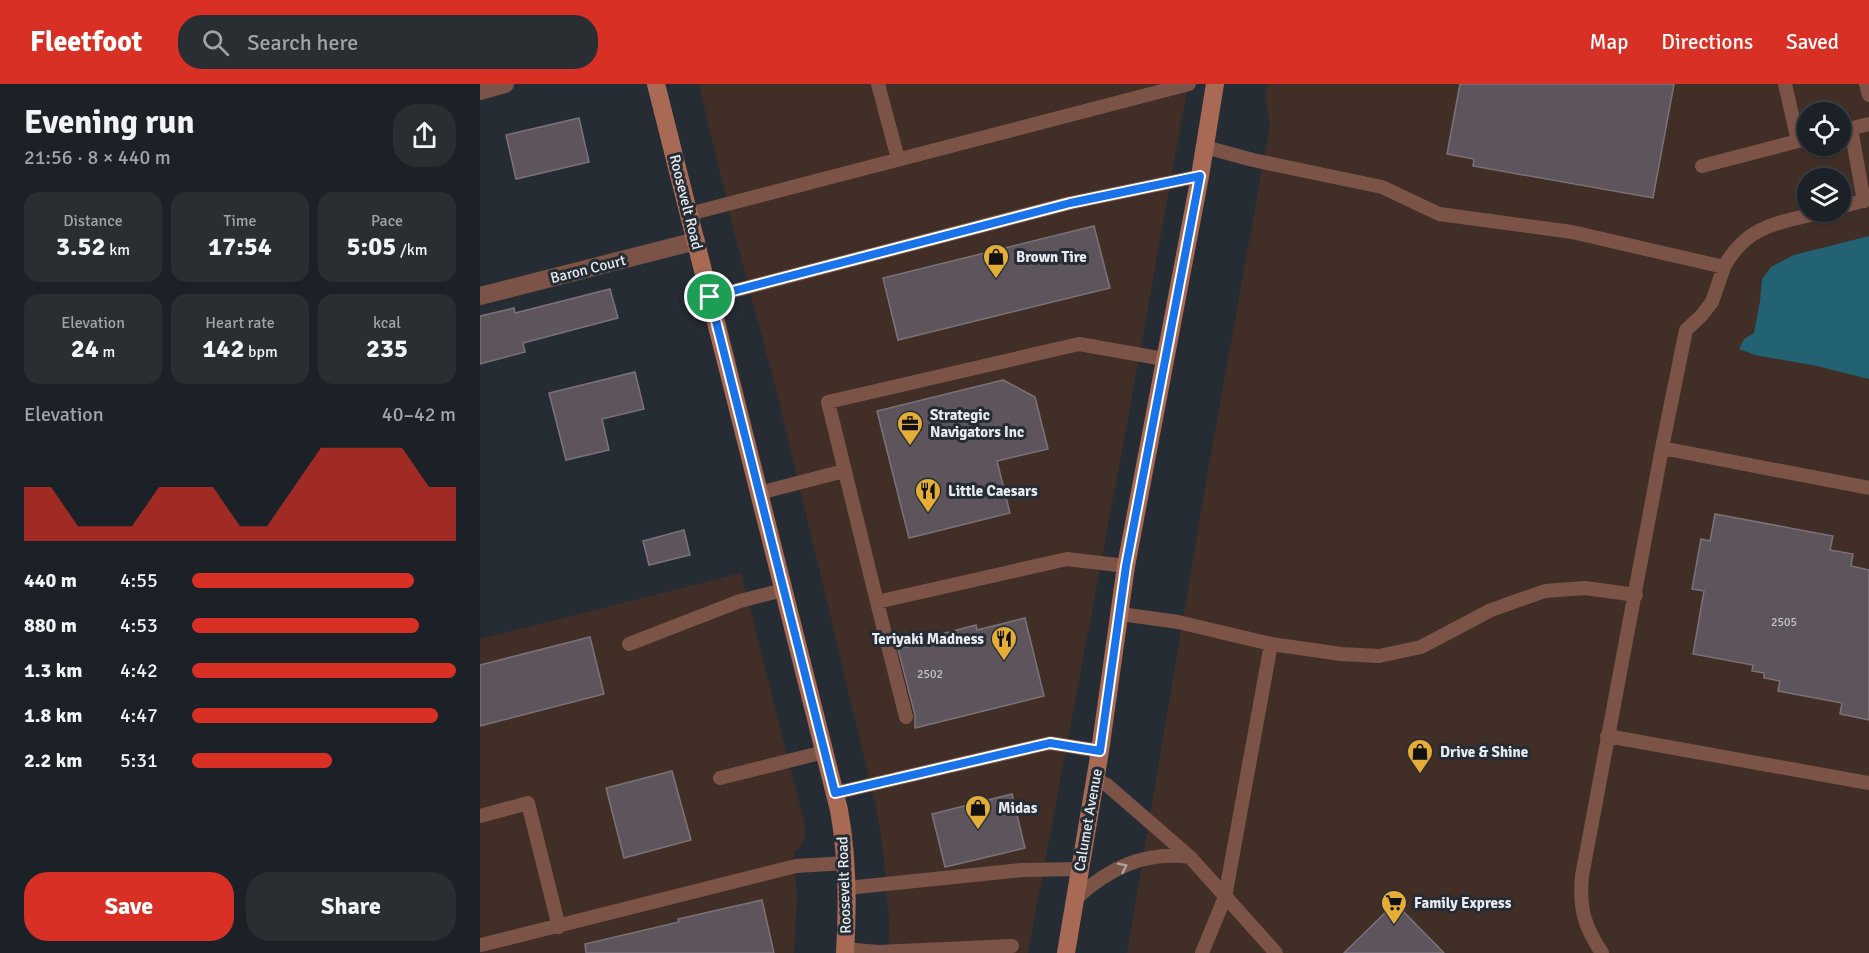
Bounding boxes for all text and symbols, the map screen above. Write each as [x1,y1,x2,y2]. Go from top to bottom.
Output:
search box [178,15,598,69]
text: Fleetfoot [30,25,142,59]
icon: search [199,26,232,59]
text: Search here [247,29,358,56]
text: Map [1590,29,1628,55]
text: Directions [1661,29,1753,55]
text: Saved [1786,29,1839,55]
text: Evening run [24,102,194,143]
map controls [1797,102,1851,222]
button: locate [1797,102,1851,156]
button: share [393,104,456,167]
text: 21:56 · 8 × 440 m [24,145,171,170]
street label: Roosevelt Road [666,153,707,251]
button: layers [1797,168,1851,222]
text: Distance [63,211,123,231]
text: Time [224,211,256,231]
text: Pace [371,211,403,231]
text: 3.52 [56,231,106,263]
text: 17:54 [208,231,272,263]
text: 5:05 [347,231,396,263]
text: km [106,240,130,260]
text: /km [396,240,427,260]
shop icon: Brown Tire [981,242,1011,280]
place label: Brown Tire [1016,248,1087,266]
street label: Baron Court [548,251,628,287]
pin [684,271,735,322]
icon: arrive [693,280,726,313]
text: Elevation [61,313,125,333]
text: Heart rate [205,313,275,333]
text: kcal [373,313,401,333]
text: 24 [71,333,99,365]
text: 142 [202,333,244,365]
text: 235 [366,333,408,365]
text: m [99,342,115,362]
text: bpm [244,342,278,362]
text: Elevation [24,402,104,427]
text: 40–42 m [382,402,456,427]
place label: Strategic Navigators Inc [930,406,1024,441]
office icon: Strategic Navigators Inc [895,409,925,447]
restaurant icon: Little Caesars [913,476,943,514]
place label: Little Caesars [948,482,1038,500]
text: 440 m [24,568,77,593]
text: 4:55 [120,568,158,593]
text: 880 m [24,613,77,638]
text: 4:53 [120,613,158,638]
house number: 2505 [1771,615,1797,630]
restaurant icon: Teriyaki Madness [989,624,1019,662]
place label: Teriyaki Madness [872,630,984,648]
text: 1.3 km [24,658,82,683]
text: 4:42 [120,658,158,683]
house number: 2502 [917,667,943,682]
text: 1.8 km [24,703,82,728]
text: 4:47 [120,703,158,728]
shop icon: Drive & Shine [1405,737,1435,775]
place label: Drive & Shine [1440,743,1528,761]
text: 2.2 km [24,748,82,773]
text: 5:31 [120,748,158,773]
street label: Calumet Avenue [1070,767,1106,873]
shop icon: Midas [963,793,993,831]
place label: Midas [998,799,1038,817]
street label: Roosevelt Road [833,836,855,934]
one-way arrow [1117,862,1128,874]
button: Save [24,872,234,941]
button: Share [246,872,456,941]
supermarket icon: Family Express [1379,888,1409,926]
place label: Family Express [1414,894,1512,912]

